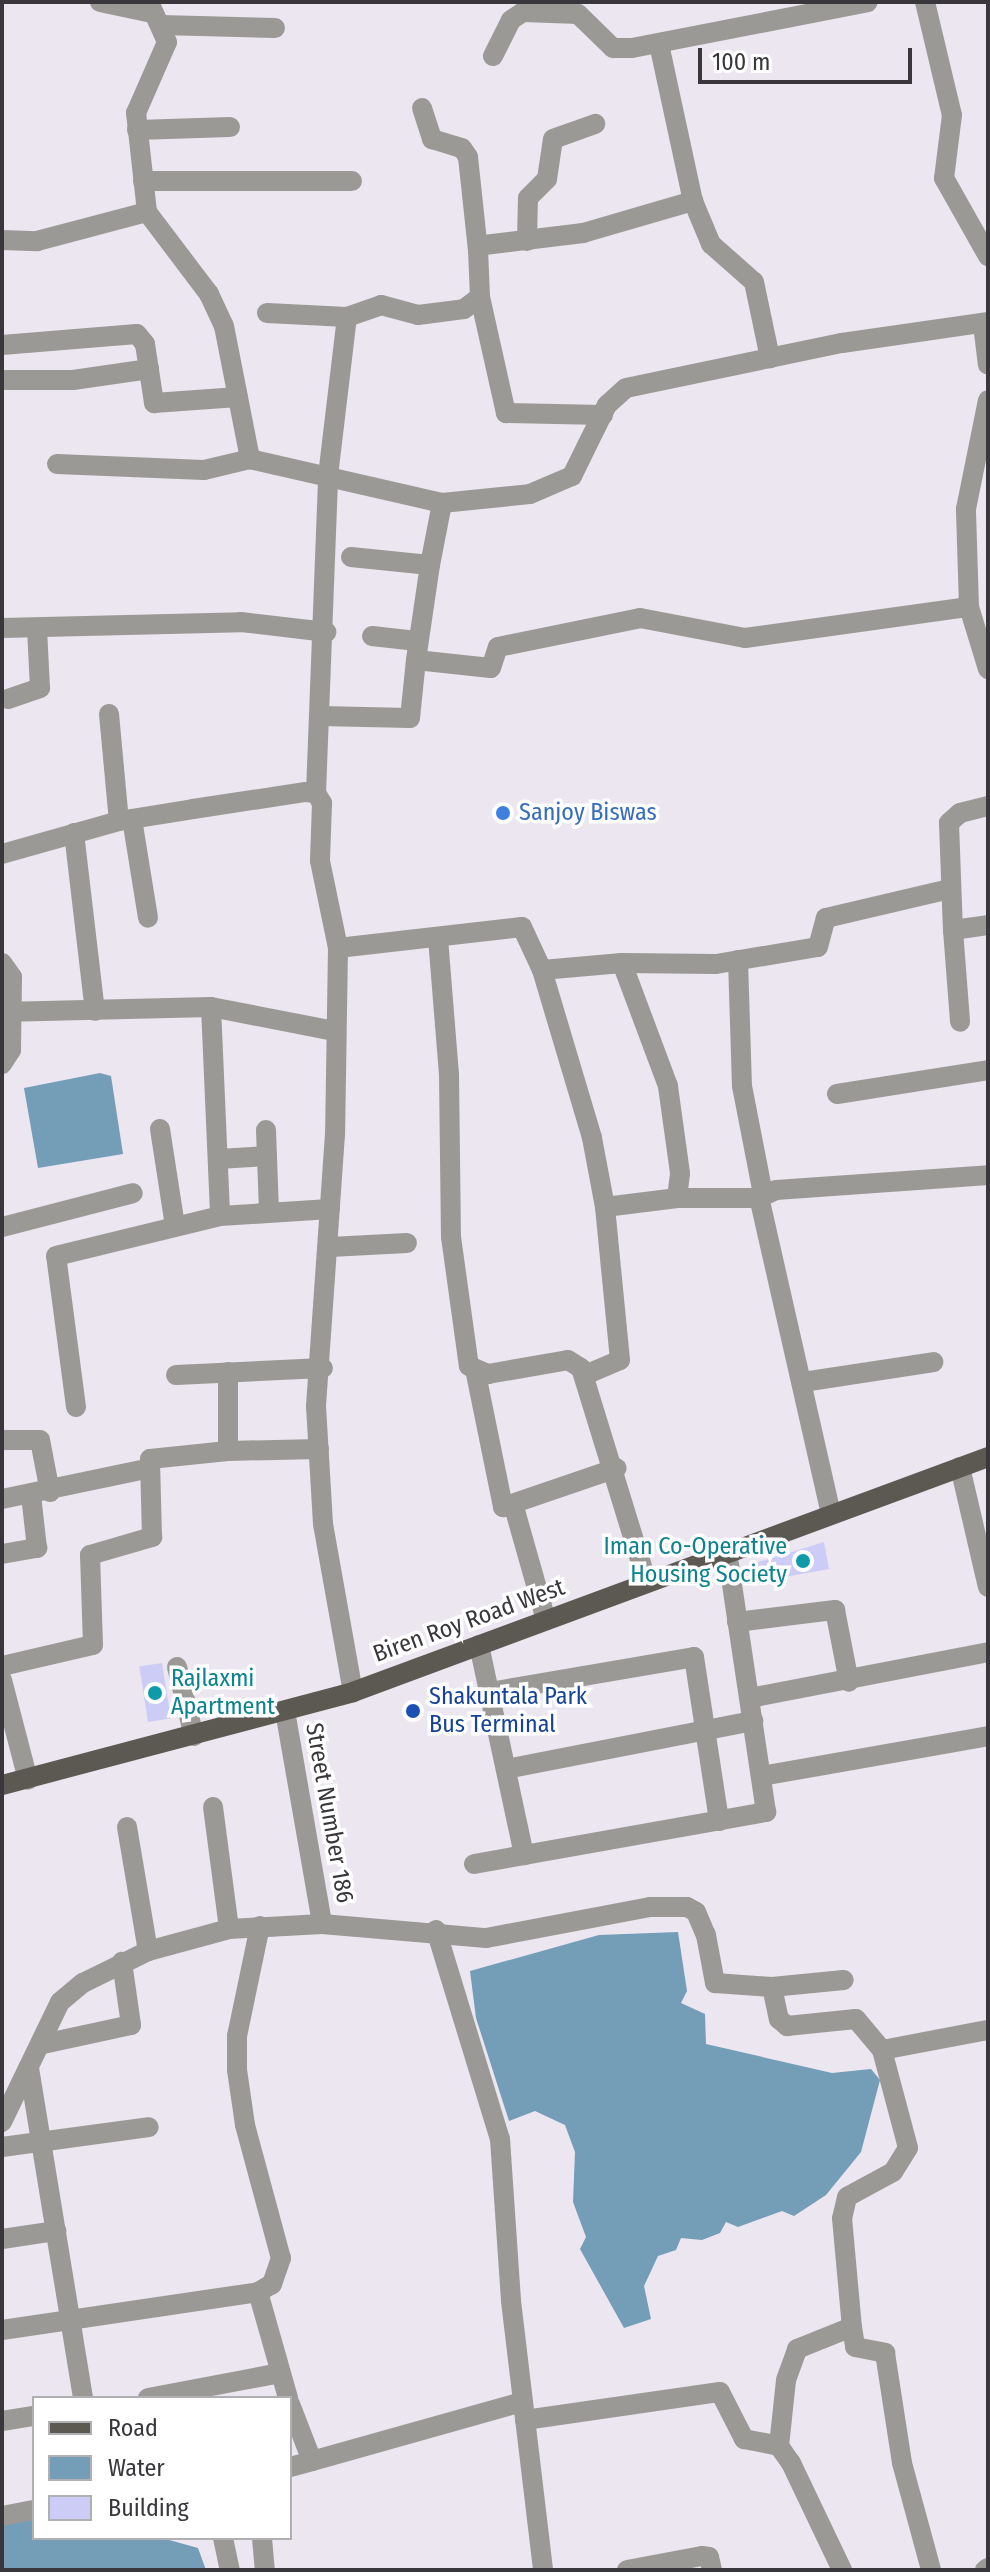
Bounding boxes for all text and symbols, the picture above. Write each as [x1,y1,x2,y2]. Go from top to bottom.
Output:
scale bar [702,32,916,82]
text: 100 m [712,48,770,76]
place label: Sanjoy Biswas [519,799,657,827]
marker: Sanjoy Biswas [494,804,512,822]
place label: Iman Co-Operative Housing Society [604,1533,787,1589]
marker: Iman Co-Operative Housing Society [794,1552,812,1570]
street label: Biren Roy Road West [369,1573,569,1669]
place label: Rajlaxmi Apartment [171,1665,275,1721]
place label: Shakuntala Park Bus Terminal [429,1683,587,1739]
marker: Rajlaxmi Apartment [146,1684,164,1702]
marker: Shakuntala Park Bus Terminal [404,1702,422,1720]
street label: Street Number 186 [299,1721,359,1905]
legend [32,2396,292,2540]
text: Road [108,2414,158,2442]
text: Water [108,2454,165,2482]
text: Building [108,2494,189,2522]

